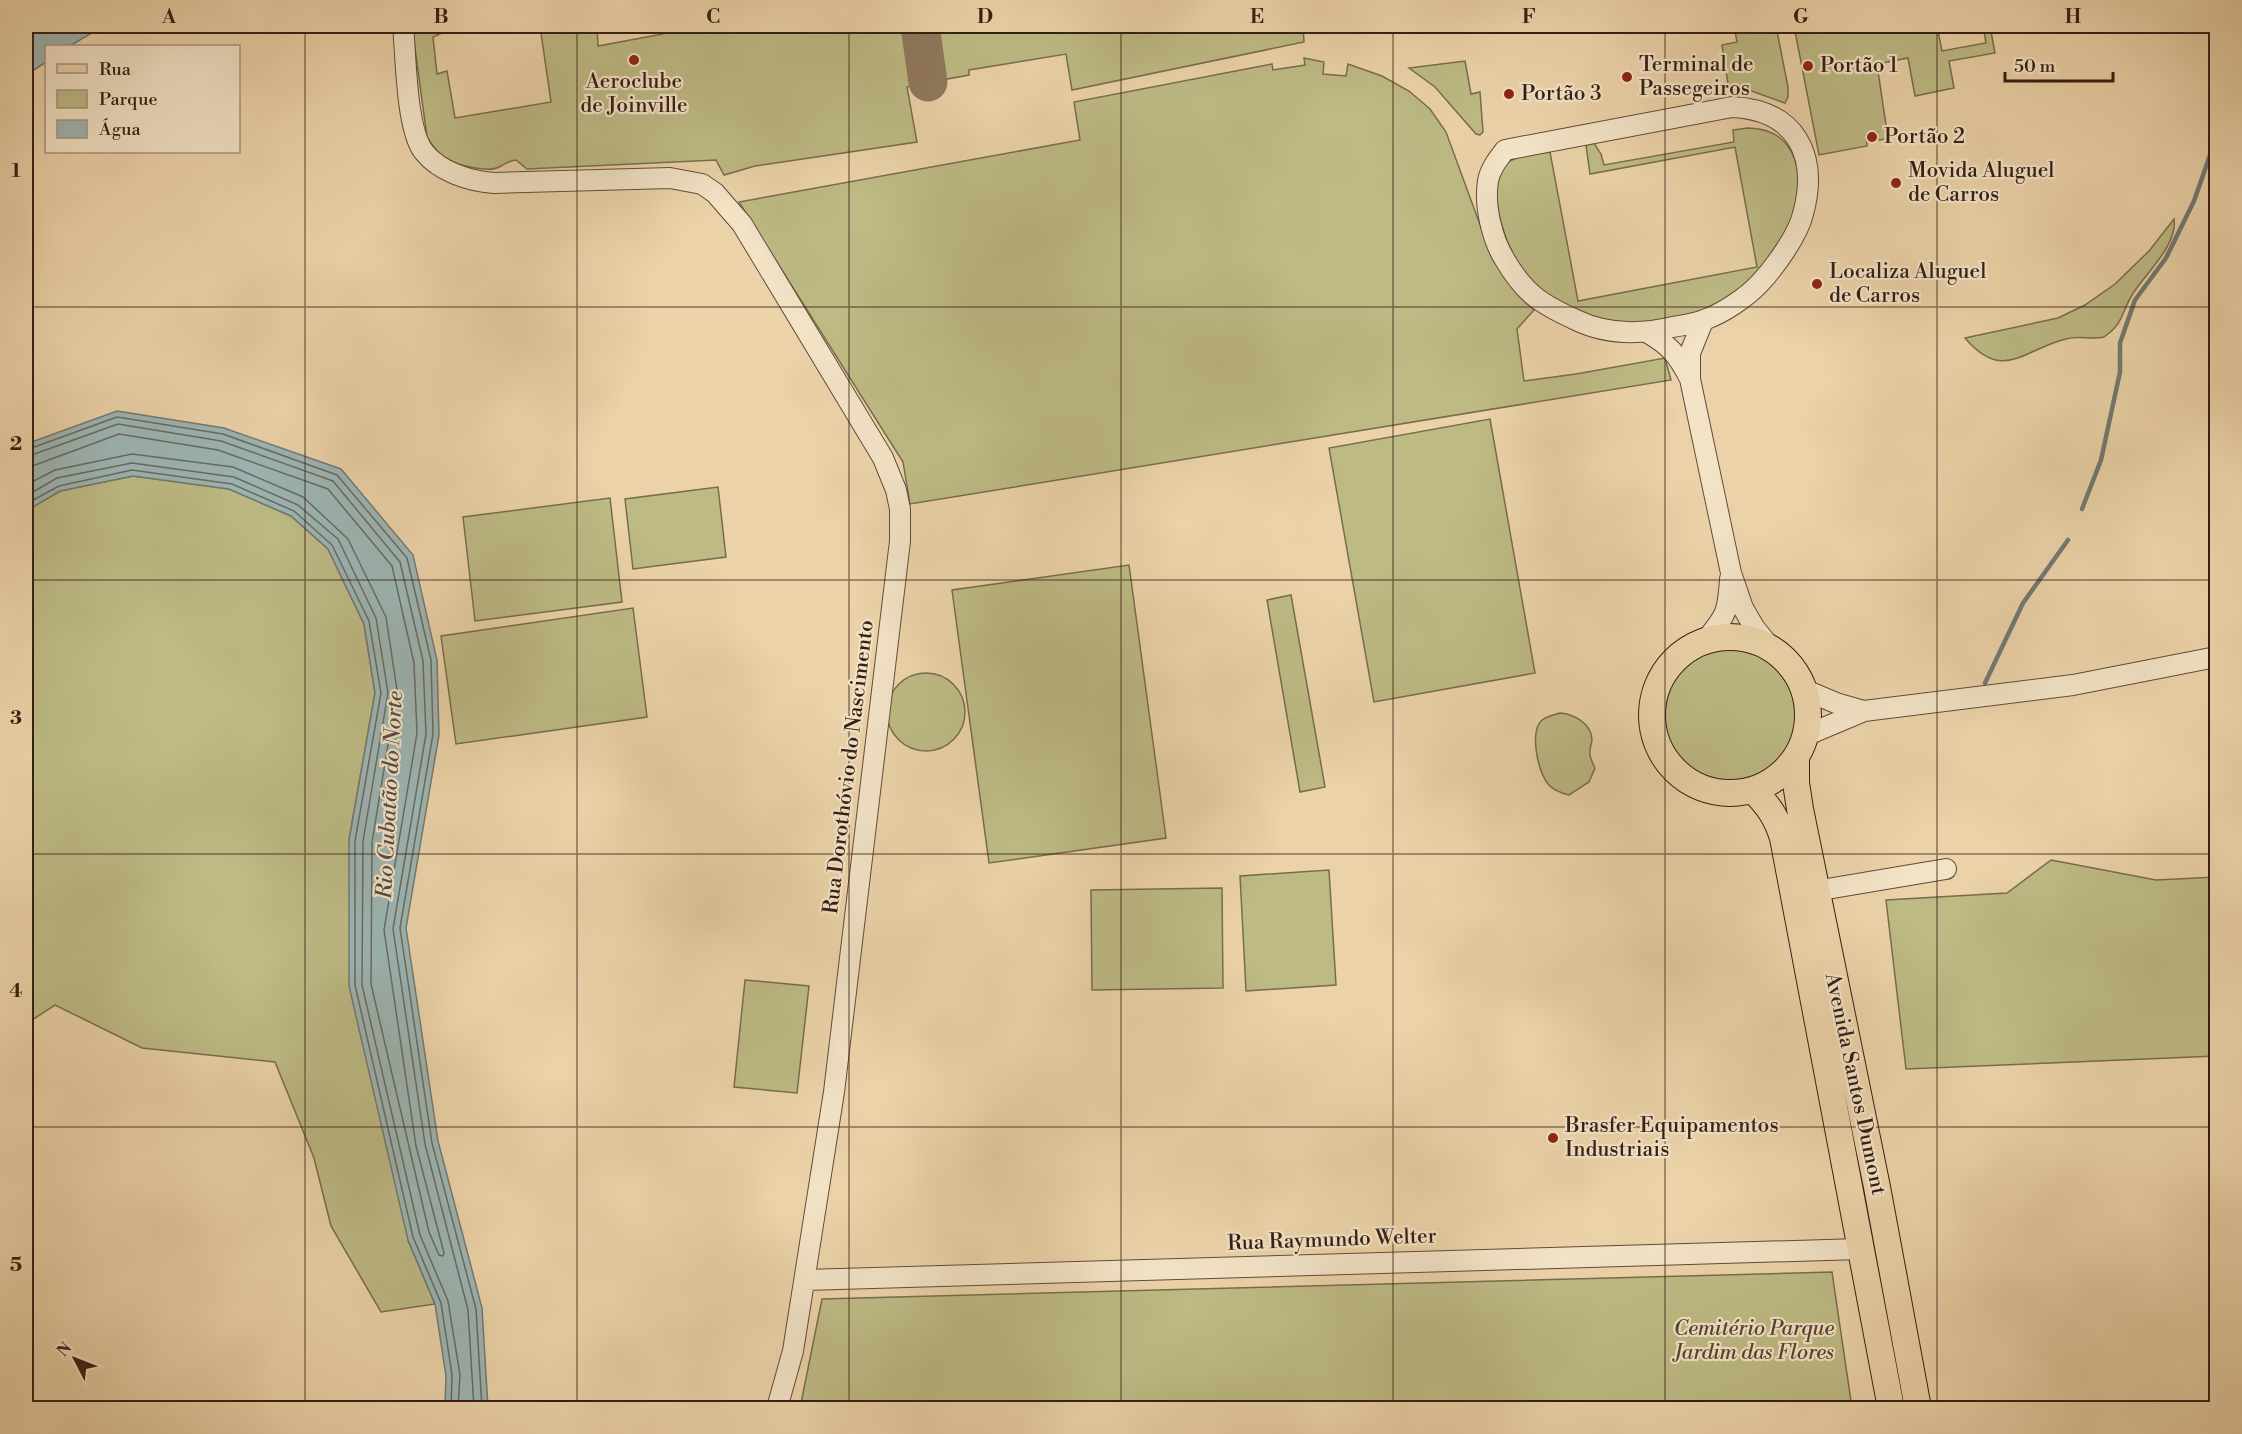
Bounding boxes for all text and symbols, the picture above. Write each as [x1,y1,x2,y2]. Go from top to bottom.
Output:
text: A [161,5,177,30]
text: B [433,5,449,30]
text: C [706,5,720,30]
text: D [977,5,993,30]
text: E [1250,5,1264,30]
text: F [1522,5,1536,30]
text: G [1793,5,1809,30]
text: H [2065,5,2082,30]
legend [45,45,240,153]
scale bar [2005,45,2113,83]
place label: Terminal de Passegeiros [1639,52,1754,102]
marker: Aeroclube de Joinville [627,53,641,67]
place label: Portão 1 [1820,53,1898,79]
text: 50 m [2014,55,2056,78]
text: Rua [99,58,132,81]
marker: Portão 1 [1801,59,1815,73]
place label: Aeroclube de Joinville [580,69,688,119]
marker: Terminal de Passegeiros [1620,70,1634,84]
place label: Portão 3 [1521,81,1602,107]
marker: Portão 3 [1502,87,1516,101]
text: Parque [99,88,158,111]
text: Água [98,118,141,141]
place label: Portão 2 [1884,124,1965,150]
marker: Portão 2 [1865,130,1879,144]
place label: Movida Aluguel de Carros [1908,158,2054,208]
text: 1 [11,159,21,184]
marker: Movida Aluguel de Carros [1889,176,1903,190]
place label: Localiza Aluguel de Carros [1829,259,1986,309]
marker: Localiza Aluguel de Carros [1810,277,1824,291]
text: 2 [10,432,22,457]
street label: Rua Dorothóvio do Nascimento [818,618,880,916]
water label: Rio Cubatão do Norte [371,690,409,901]
text: 3 [10,706,22,731]
street label: Avenida Santos Dumont [1819,969,1891,1198]
text: 4 [9,979,23,1004]
place label: Brasfer Equipamentos Industriais [1564,1113,1779,1163]
marker: Brasfer Equipamentos Industriais [1546,1131,1560,1145]
street label: Rua Raymundo Welter [1227,1223,1437,1257]
text: 5 [10,1253,22,1278]
park label: Cemitério Parque Jardim das Flores [1672,1316,1835,1366]
north arrow [45,1329,105,1389]
text: N [53,1338,76,1361]

